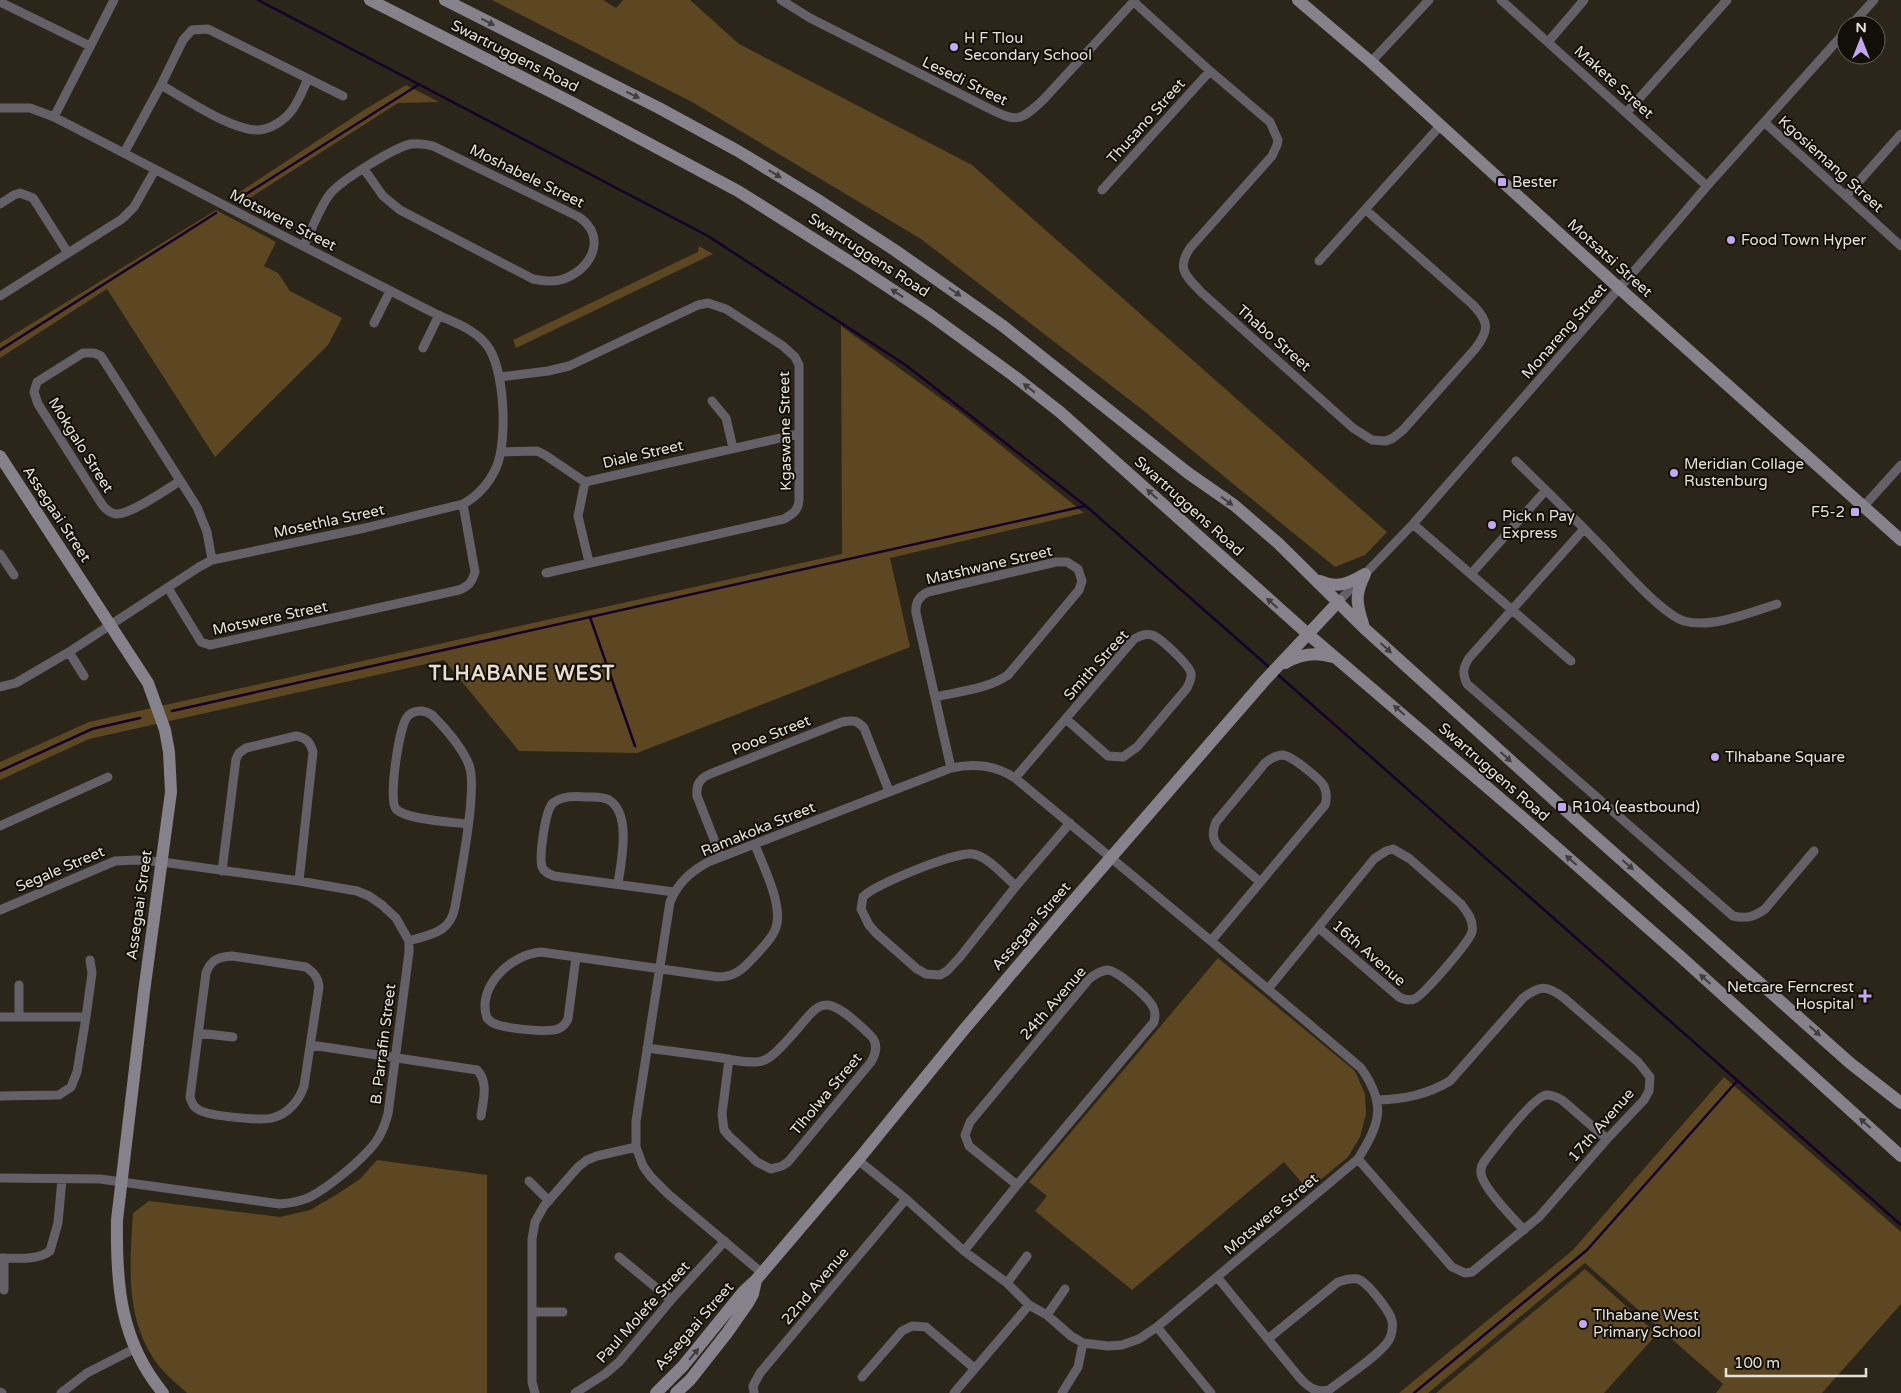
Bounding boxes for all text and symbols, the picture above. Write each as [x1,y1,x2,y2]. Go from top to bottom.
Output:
north arrow [1836,15,1886,65]
street label: Swartruggens Road [448,16,582,96]
one-way arrow [481,18,495,26]
text: N [1855,19,1867,36]
place label: H F Tlou Secondary School [964,29,1092,64]
marker: H F Tlou Secondary School [948,41,960,53]
street label: Makete Street [1571,42,1658,122]
street label: Lesedi Street [919,53,1011,110]
street label: Thusano Street [1103,75,1189,167]
one-way arrow [626,91,640,99]
street label: Kgosiemang Street [1775,112,1888,216]
street label: Moshabele Street [467,140,587,212]
one-way arrow [769,169,782,178]
place label: Bester [1512,173,1558,191]
marker: Bester [1496,176,1508,188]
street label: Motswere Street [227,185,340,255]
street label: Swartruggens Road [805,209,933,301]
street label: Motsatsi Street [1564,215,1656,301]
place label: Food Town Hyper [1741,231,1866,249]
marker: Food Town Hyper [1725,234,1737,246]
street label: Monareng Street [1518,279,1610,382]
one-way arrow [948,287,962,297]
one-way arrow [890,288,904,298]
street label: Thabo Street [1233,301,1315,375]
street label: Kgaswane Street [775,371,795,491]
one-way arrow [1022,382,1035,393]
street label: Mokgalo Street [44,394,118,496]
street label: Diale Street [601,436,685,472]
street label: Swartruggens Road [1131,452,1247,560]
place label: Meridian Collage Rustenburg [1684,455,1804,490]
street label: Assegaai Street [19,463,95,566]
marker: Meridian Collage Rustenburg [1668,467,1680,479]
one-way arrow [1146,488,1158,500]
one-way arrow [1221,496,1234,506]
street label: Mosethla Street [272,500,386,542]
place label: F5-2 [1811,503,1845,521]
marker: F5-2 [1849,506,1861,518]
place label: Pick n Pay Express [1502,507,1575,542]
marker: Pick n Pay Express [1486,519,1498,531]
street label: Matshwane Street [924,542,1054,588]
street label: Motswere Street [211,597,329,639]
one-way arrow [1266,597,1279,608]
street label: Smith Street [1060,626,1132,704]
one-way arrow [1380,642,1392,654]
district label: TLHABANE WEST [428,662,615,686]
one-way arrow [1392,705,1405,716]
street label: Pooe Street [729,711,813,759]
street label: Swartruggens Road [1435,719,1553,825]
place label: Tlhabane Square [1725,748,1845,766]
one-way arrow [1500,751,1512,763]
marker: Tlhabane Square [1709,751,1721,763]
street label: Ramakoka Street [698,798,818,860]
place label: R104 (eastbound) [1572,798,1700,816]
marker: R104 (eastbound) [1556,801,1568,813]
street label: Segale Street [13,842,107,896]
street label: Assegaai Street [122,849,156,961]
one-way arrow [1565,854,1577,866]
one-way arrow [1621,859,1633,871]
street label: Assegaai Street [988,878,1074,974]
street label: 16th Avenue [1329,916,1409,990]
street label: 24th Avenue [1016,963,1090,1043]
one-way arrow [1700,973,1712,985]
place label: Netcare Ferncrest Hospital [1727,978,1854,1013]
street label: B. Parrafin Street [367,982,399,1105]
marker: Netcare Ferncrest Hospital [1858,989,1872,1003]
one-way arrow [1808,1025,1820,1037]
street label: Tlholwa Street [786,1049,866,1139]
street label: 17th Avenue [1564,1085,1638,1165]
one-way arrow [1858,1118,1871,1129]
street label: Motswere Street [1220,1169,1322,1259]
street label: 22nd Avenue [778,1244,852,1328]
street label: Paul Molefe Street [592,1257,694,1367]
street label: Assegaai Street [651,1278,737,1374]
place label: Tlhabane West Primary School [1593,1306,1701,1341]
marker: Tlhabane West Primary School [1577,1318,1589,1330]
scale bar [1726,1346,1866,1378]
one-way arrow [688,1347,699,1360]
text: 100 m [1734,1354,1780,1372]

